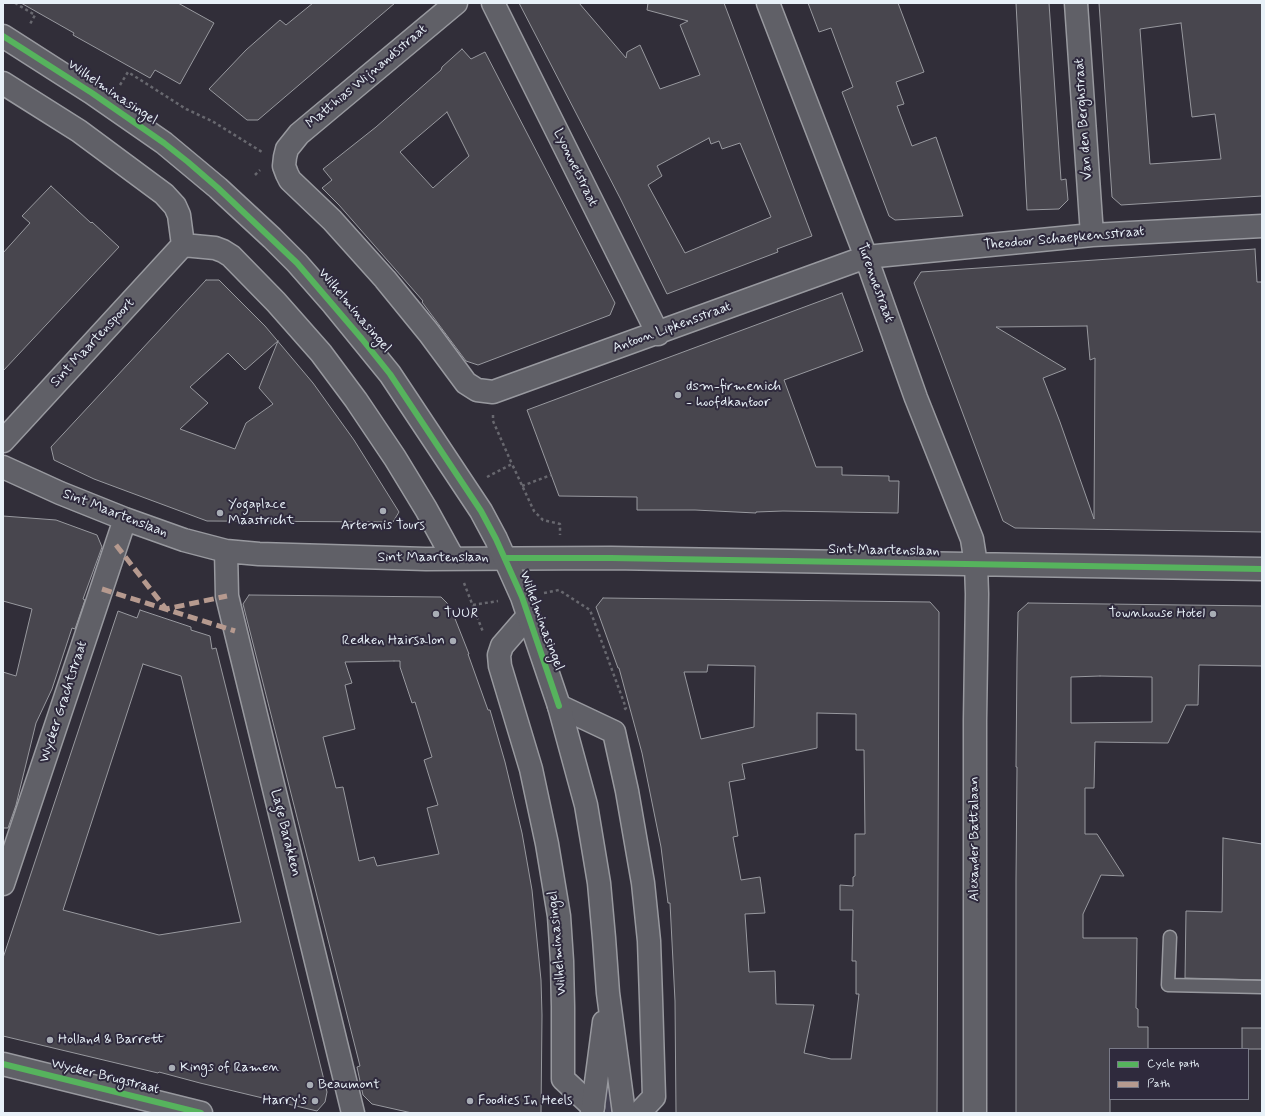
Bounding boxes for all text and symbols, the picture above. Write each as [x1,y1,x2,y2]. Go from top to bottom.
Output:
street label: Matthias Wijnandsstraat [303,21,431,133]
street label: Wilhelminasingel [64,57,160,129]
street label: Van den Berghstraat [1071,58,1097,180]
street label: Lyonnetstraat [549,126,601,210]
street label: Theodoor Schaepkensstraat [983,224,1145,254]
street label: Turennestraat [853,241,897,325]
street label: Wilhelminasingel [314,265,394,357]
street label: Sint Maartenspoort [48,295,138,391]
street label: Antoon Lipkensstraat [610,299,734,357]
place label: dsm-firmenich - hoofdkantoor [686,379,781,412]
marker: dsm-firmenich - hoofdkantoor [673,390,683,400]
street label: Sint Maartenslaan [60,486,170,542]
place label: Yogaplace Maastricht [228,497,295,530]
marker: Artemis Tours [378,506,388,516]
marker: Yogaplace Maastricht [215,508,225,518]
place label: Artemis Tours [341,518,425,534]
street label: Sint Maartenslaan [828,542,940,560]
street label: Sint Maartenslaan [377,550,489,566]
street label: Wilhelminasingel [515,569,567,673]
place label: TUUR [444,606,478,622]
place label: Townhouse Hotel [1109,606,1205,622]
marker: TUUR [431,609,441,619]
marker: Townhouse Hotel [1208,609,1218,619]
place label: Redken Hairsalon [342,633,445,649]
marker: Redken Hairsalon [448,636,458,646]
street label: Wycker Grachtstraat [36,639,92,765]
street label: Alexander Battalaan [967,776,983,902]
street label: Lage Barakken [266,788,304,878]
street label: Wilhelminasingel [545,890,571,996]
place label: Holland & Barrett [58,1032,165,1048]
marker: Holland & Barrett [45,1035,55,1045]
legend [1109,1048,1249,1100]
street label: Wycker Brugstraat [49,1055,161,1099]
text: Cycle path [1147,1056,1199,1072]
place label: Kings of Ramen [180,1060,279,1076]
marker: Kings of Ramen [167,1063,177,1073]
text: Path [1147,1076,1170,1092]
place label: Beaumont [318,1077,380,1093]
marker: Beaumont [305,1080,315,1090]
place label: Harry's [262,1093,307,1109]
place label: Foodies In Heels [478,1093,572,1109]
marker: Harry's [310,1096,320,1106]
marker: Foodies In Heels [465,1096,475,1106]

